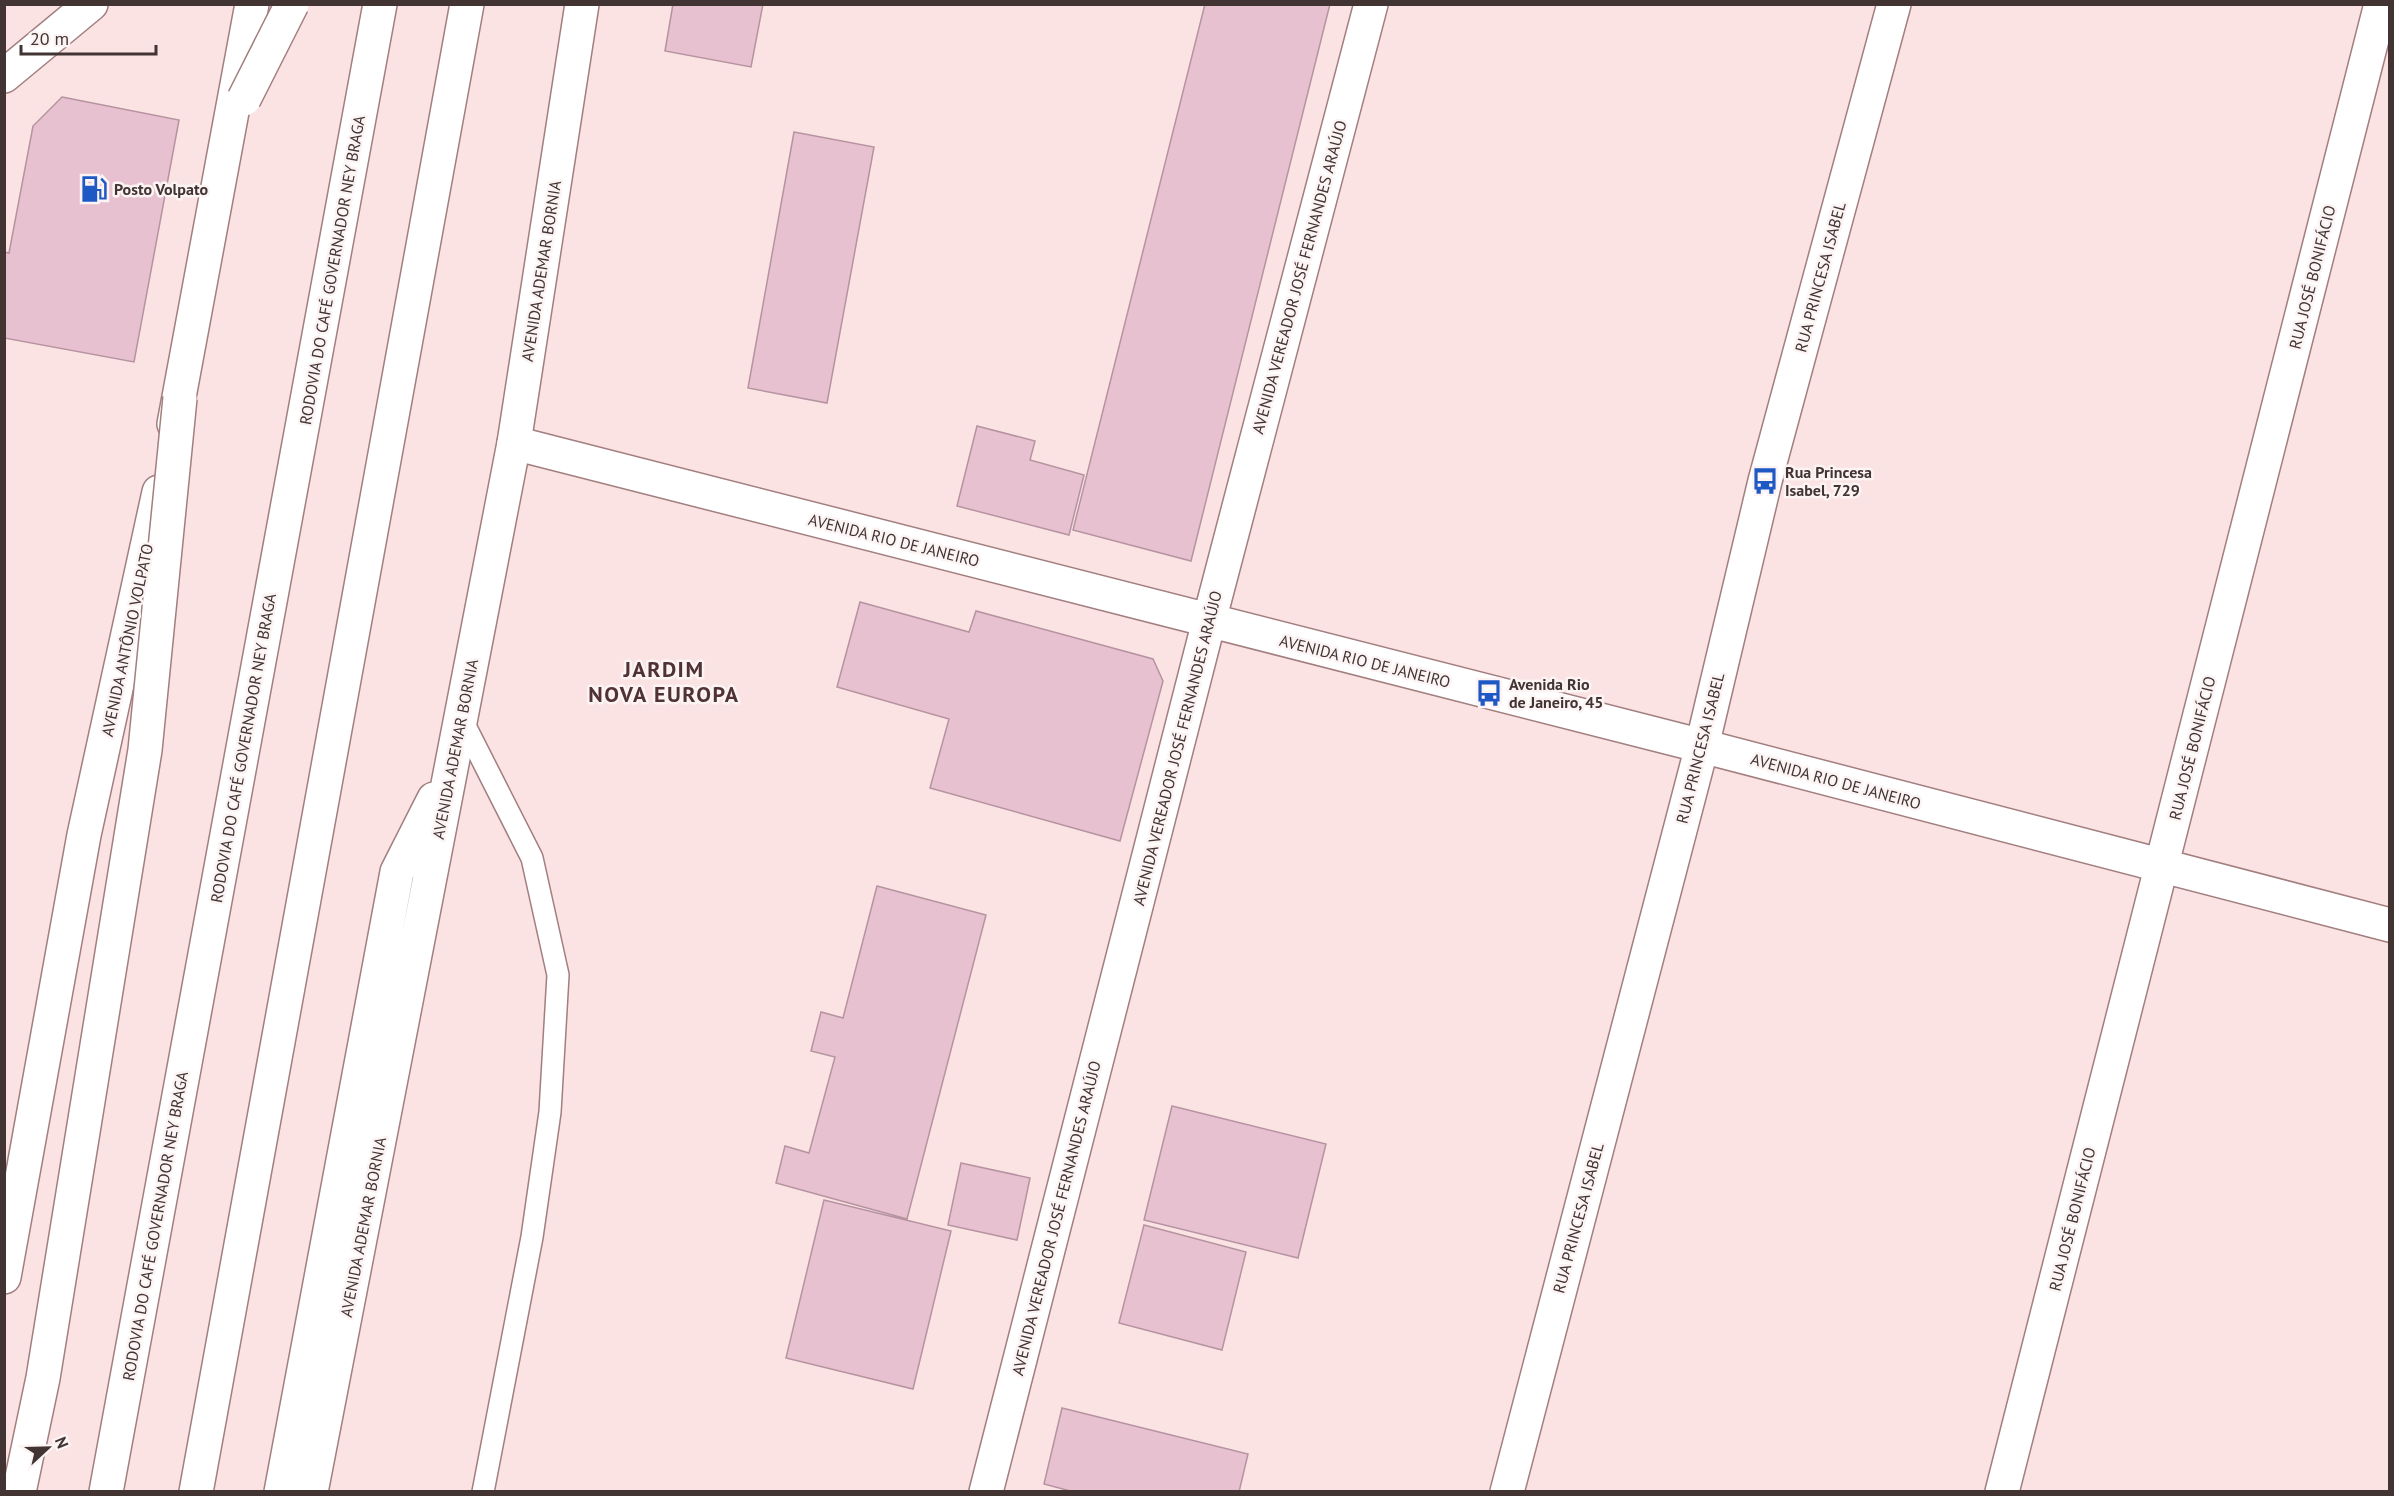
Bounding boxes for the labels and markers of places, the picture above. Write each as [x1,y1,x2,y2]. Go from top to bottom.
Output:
fuel station icon: Posto Volpato [79,174,109,204]
place label: Posto Volpato [114,179,208,199]
place label: Rua Princesa Isabel, 729 [1785,462,1872,500]
bus stop icon: Rua Princesa Isabel, 729 [1750,466,1780,496]
place label: Avenida Rio de Janeiro, 45 [1509,674,1603,712]
bus stop icon: Avenida Rio de Janeiro, 45 [1474,678,1504,708]

